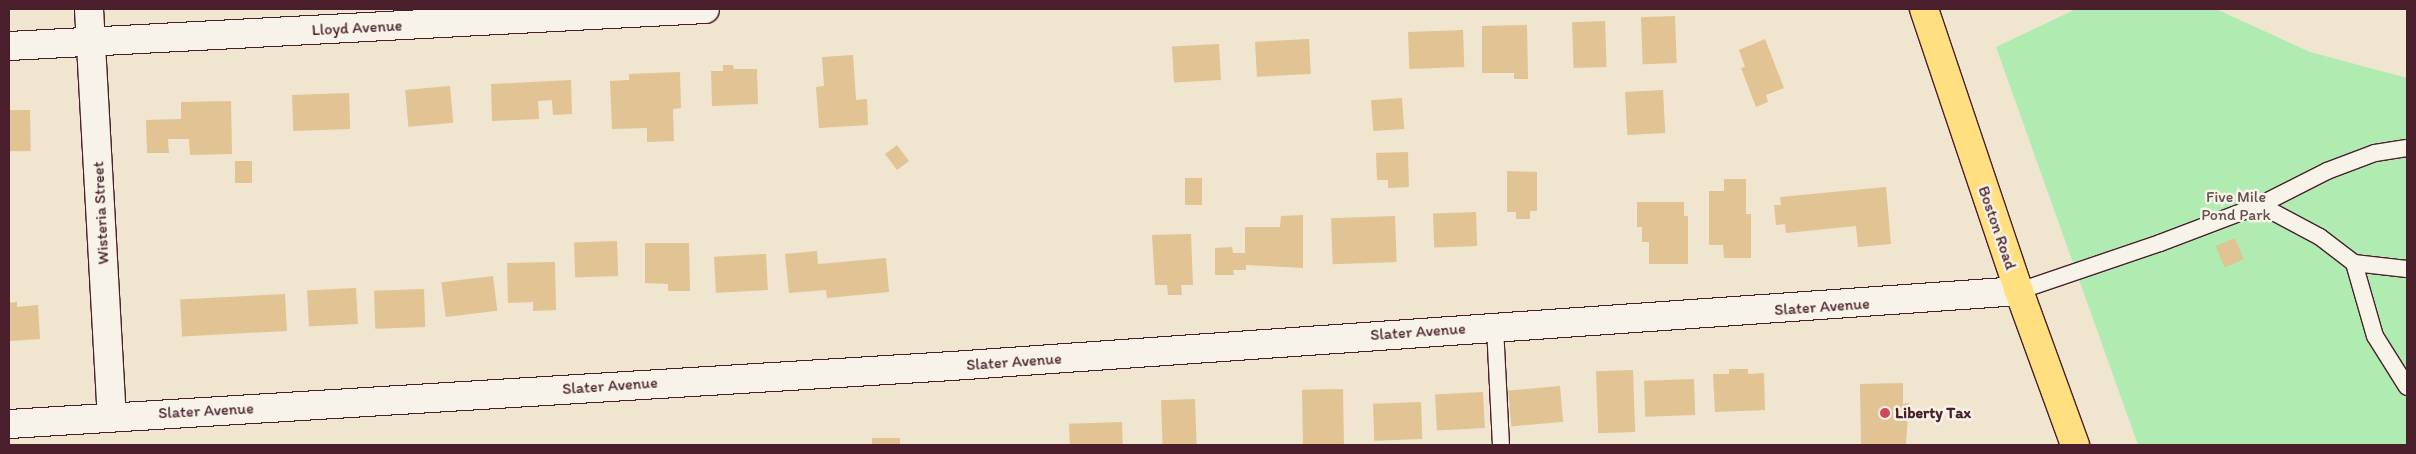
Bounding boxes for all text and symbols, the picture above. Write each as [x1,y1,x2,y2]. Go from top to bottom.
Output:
street label: Lloyd Avenue [311,16,403,40]
street label: Wisteria Street [89,161,113,265]
street label: Boston Road [1974,184,2020,272]
park label: Five Mile Pond Park [2201,187,2271,225]
street label: Slater Avenue [1774,294,1870,320]
street label: Slater Avenue [1370,319,1466,345]
street label: Slater Avenue [966,349,1062,375]
street label: Slater Avenue [562,373,658,399]
street label: Slater Avenue [158,399,254,423]
place label: Liberty Tax [1895,403,1970,423]
marker: Liberty Tax [1879,407,1891,419]

